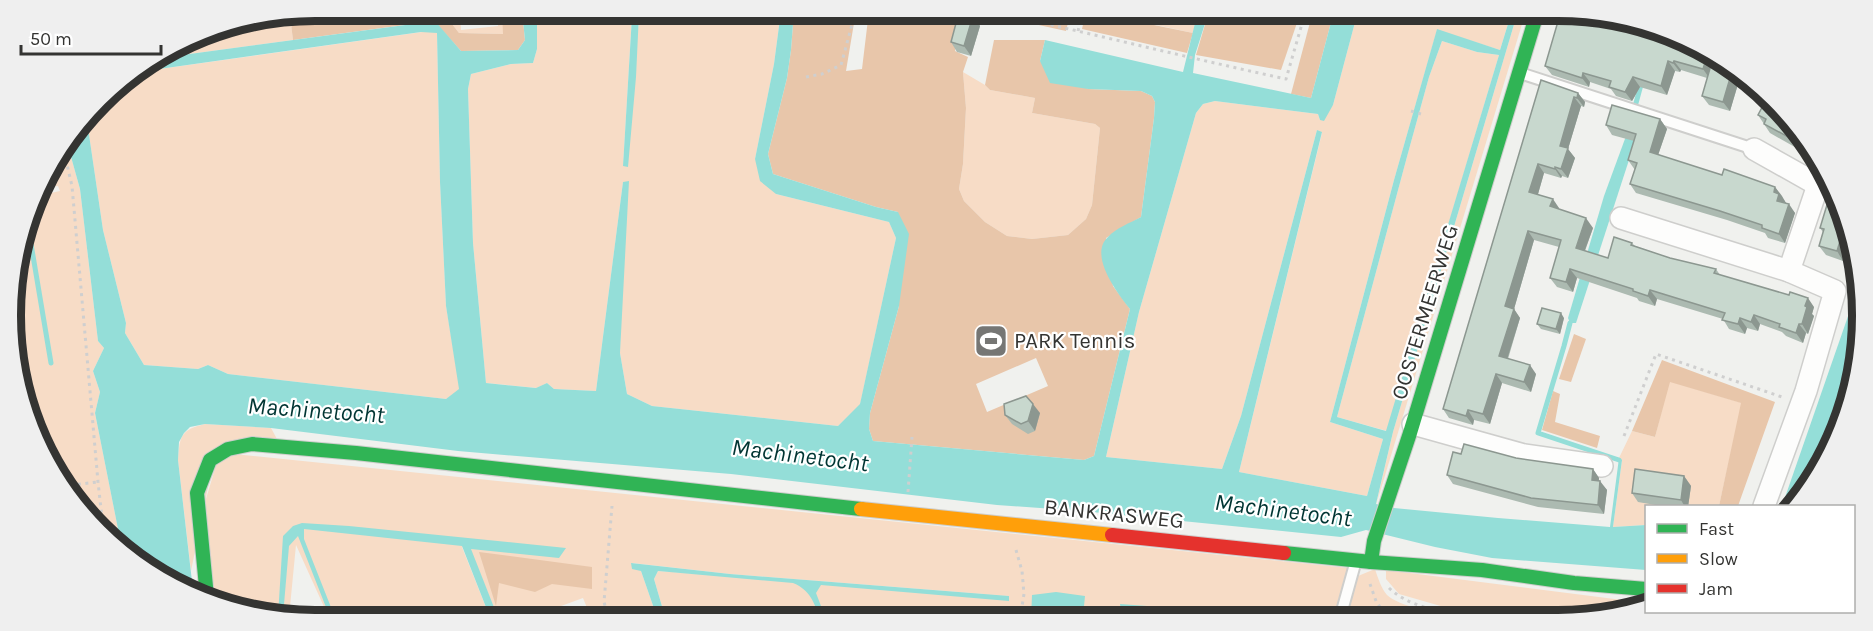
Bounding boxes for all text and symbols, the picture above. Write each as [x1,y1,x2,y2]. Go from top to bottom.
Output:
scale bar [21,18,160,56]
text: 50 m [30,28,72,50]
street label: OOSTERMEERWEG [1386,221,1464,403]
sports icon: PARK Tennis [973,323,1009,359]
place label: PARK Tennis [1014,328,1135,354]
water label: Machinetocht [247,391,386,429]
water label: Machinetocht [730,433,871,477]
water label: Machinetocht [1213,488,1354,532]
street label: BANKRASWEG [1043,494,1185,534]
legend [1645,505,1855,613]
text: Fast [1699,518,1734,540]
text: Slow [1699,548,1738,570]
text: Jam [1699,578,1733,600]

